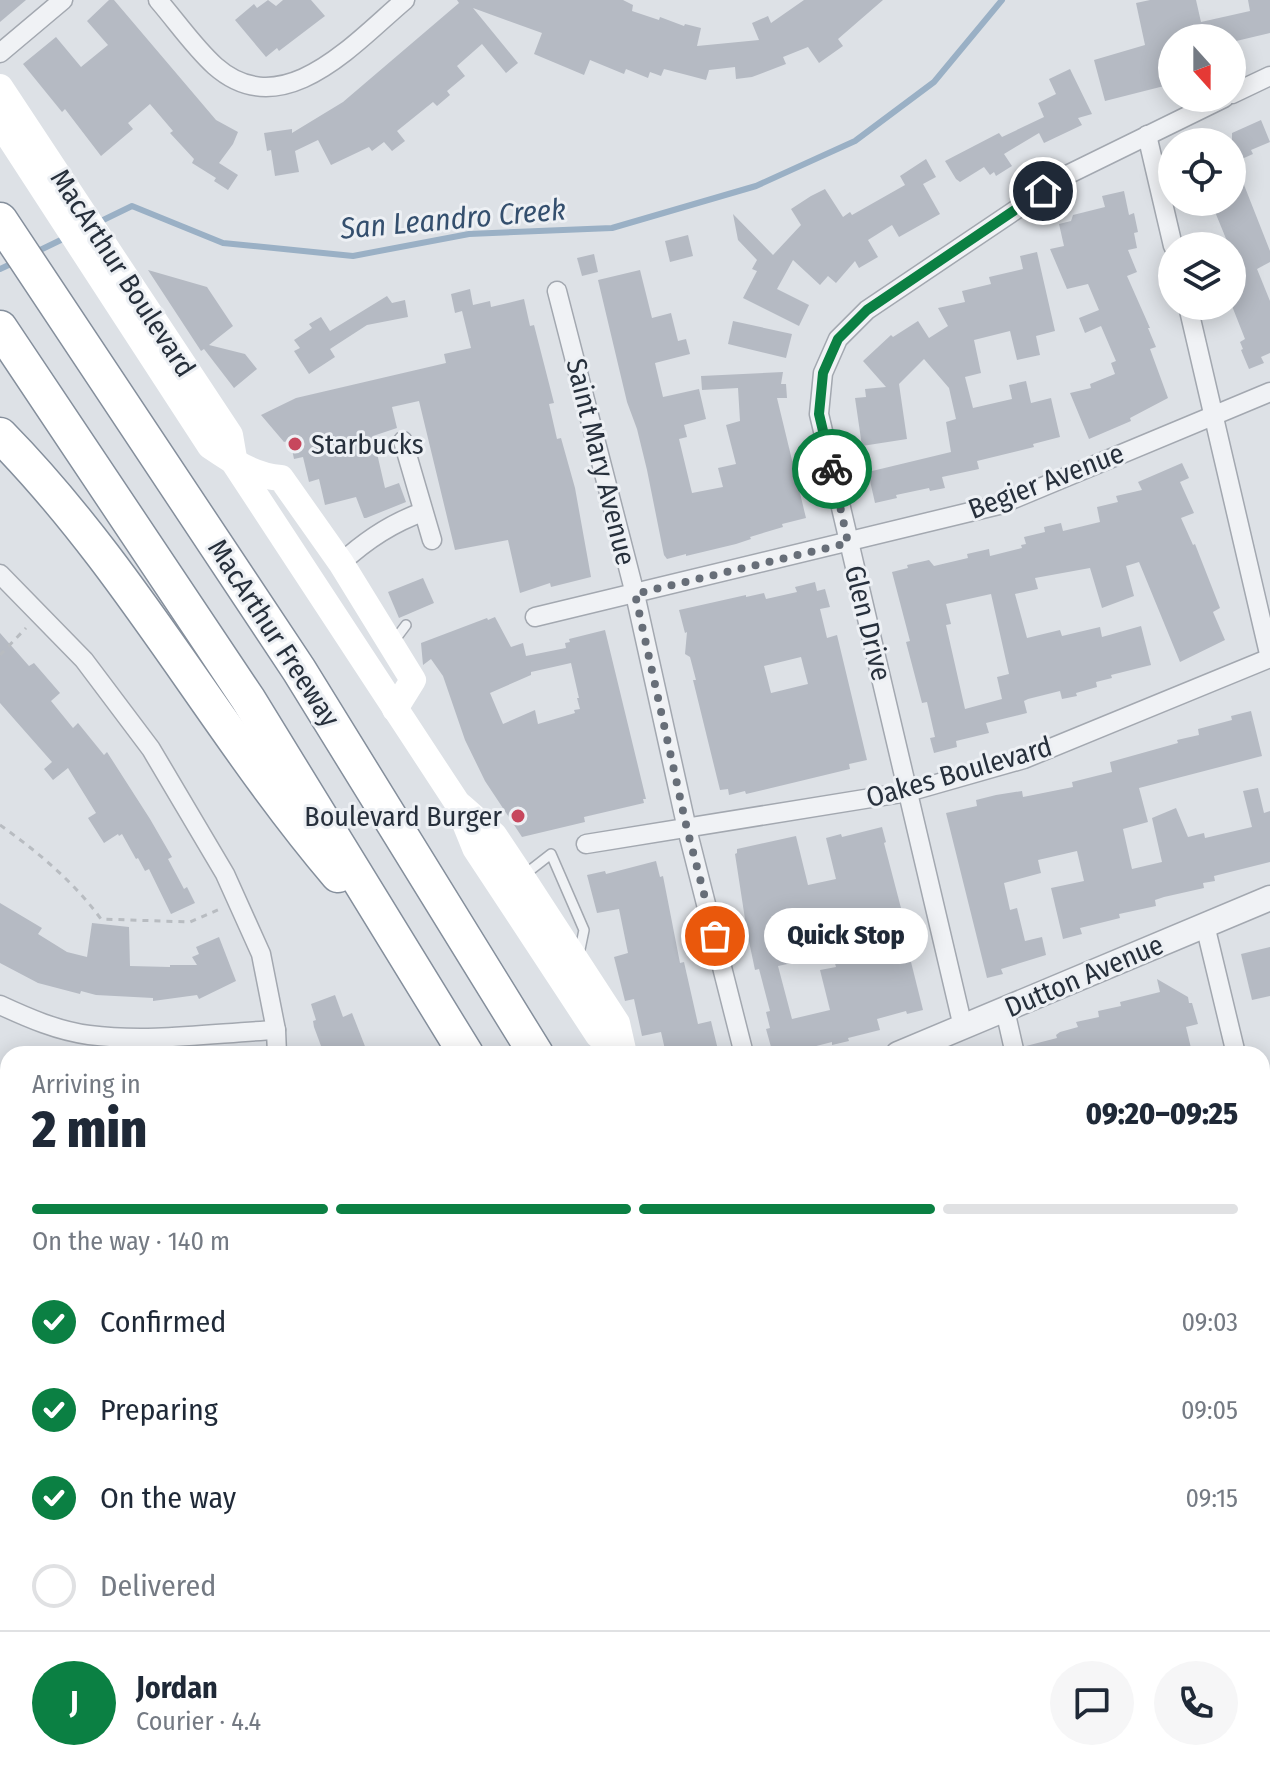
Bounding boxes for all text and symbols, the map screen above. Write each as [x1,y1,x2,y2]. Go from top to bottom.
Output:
north arrow [1158,24,1246,112]
map controls [1158,24,1246,320]
button: locate [1158,128,1246,216]
pin [1009,157,1077,225]
street label: MacArthur Boulevard [44,163,202,383]
icon: home [1021,169,1065,213]
water label: San Leandro Creek [338,191,567,247]
button: layers [1158,232,1246,320]
street label: Saint Mary Avenue [559,355,643,569]
place label: Starbucks [311,428,424,461]
courier [792,429,872,509]
marker: Starbucks [286,435,304,453]
street label: Begier Avenue [964,436,1128,526]
icon: bike [810,447,854,491]
street label: MacArthur Freeway [201,533,347,733]
street label: Glen Drive [838,562,898,684]
street label: Oakes Boulevard [862,730,1056,814]
place label: Boulevard Burger [304,800,502,833]
marker: Boulevard Burger [509,807,527,825]
pin [681,902,749,970]
callout: Quick Stop [763,908,927,964]
icon: bag [693,914,737,958]
text: Quick Stop [787,920,905,951]
street label: Dutton Avenue [1000,928,1168,1024]
text: Arriving in [32,1069,141,1100]
text: 09:20–09:25 [1086,1096,1238,1132]
text: 2 min [32,1098,147,1161]
text: On the way · 140 m [32,1226,230,1257]
icon: check [32,1300,76,1344]
text: Confirmed [100,1304,226,1340]
text: 09:03 [1182,1307,1238,1338]
icon: check [32,1388,76,1432]
text: Preparing [100,1392,218,1428]
text: 09:05 [1181,1395,1238,1426]
icon: check [32,1476,76,1520]
text: On the way [100,1480,236,1516]
text: 09:15 [1186,1483,1238,1514]
text: Delivered [100,1568,216,1604]
button: chat [1050,1661,1134,1745]
button: phone [1154,1661,1238,1745]
text: Jordan [136,1670,218,1706]
text: J [70,1685,78,1721]
text: Courier · 4.4 [136,1706,261,1737]

